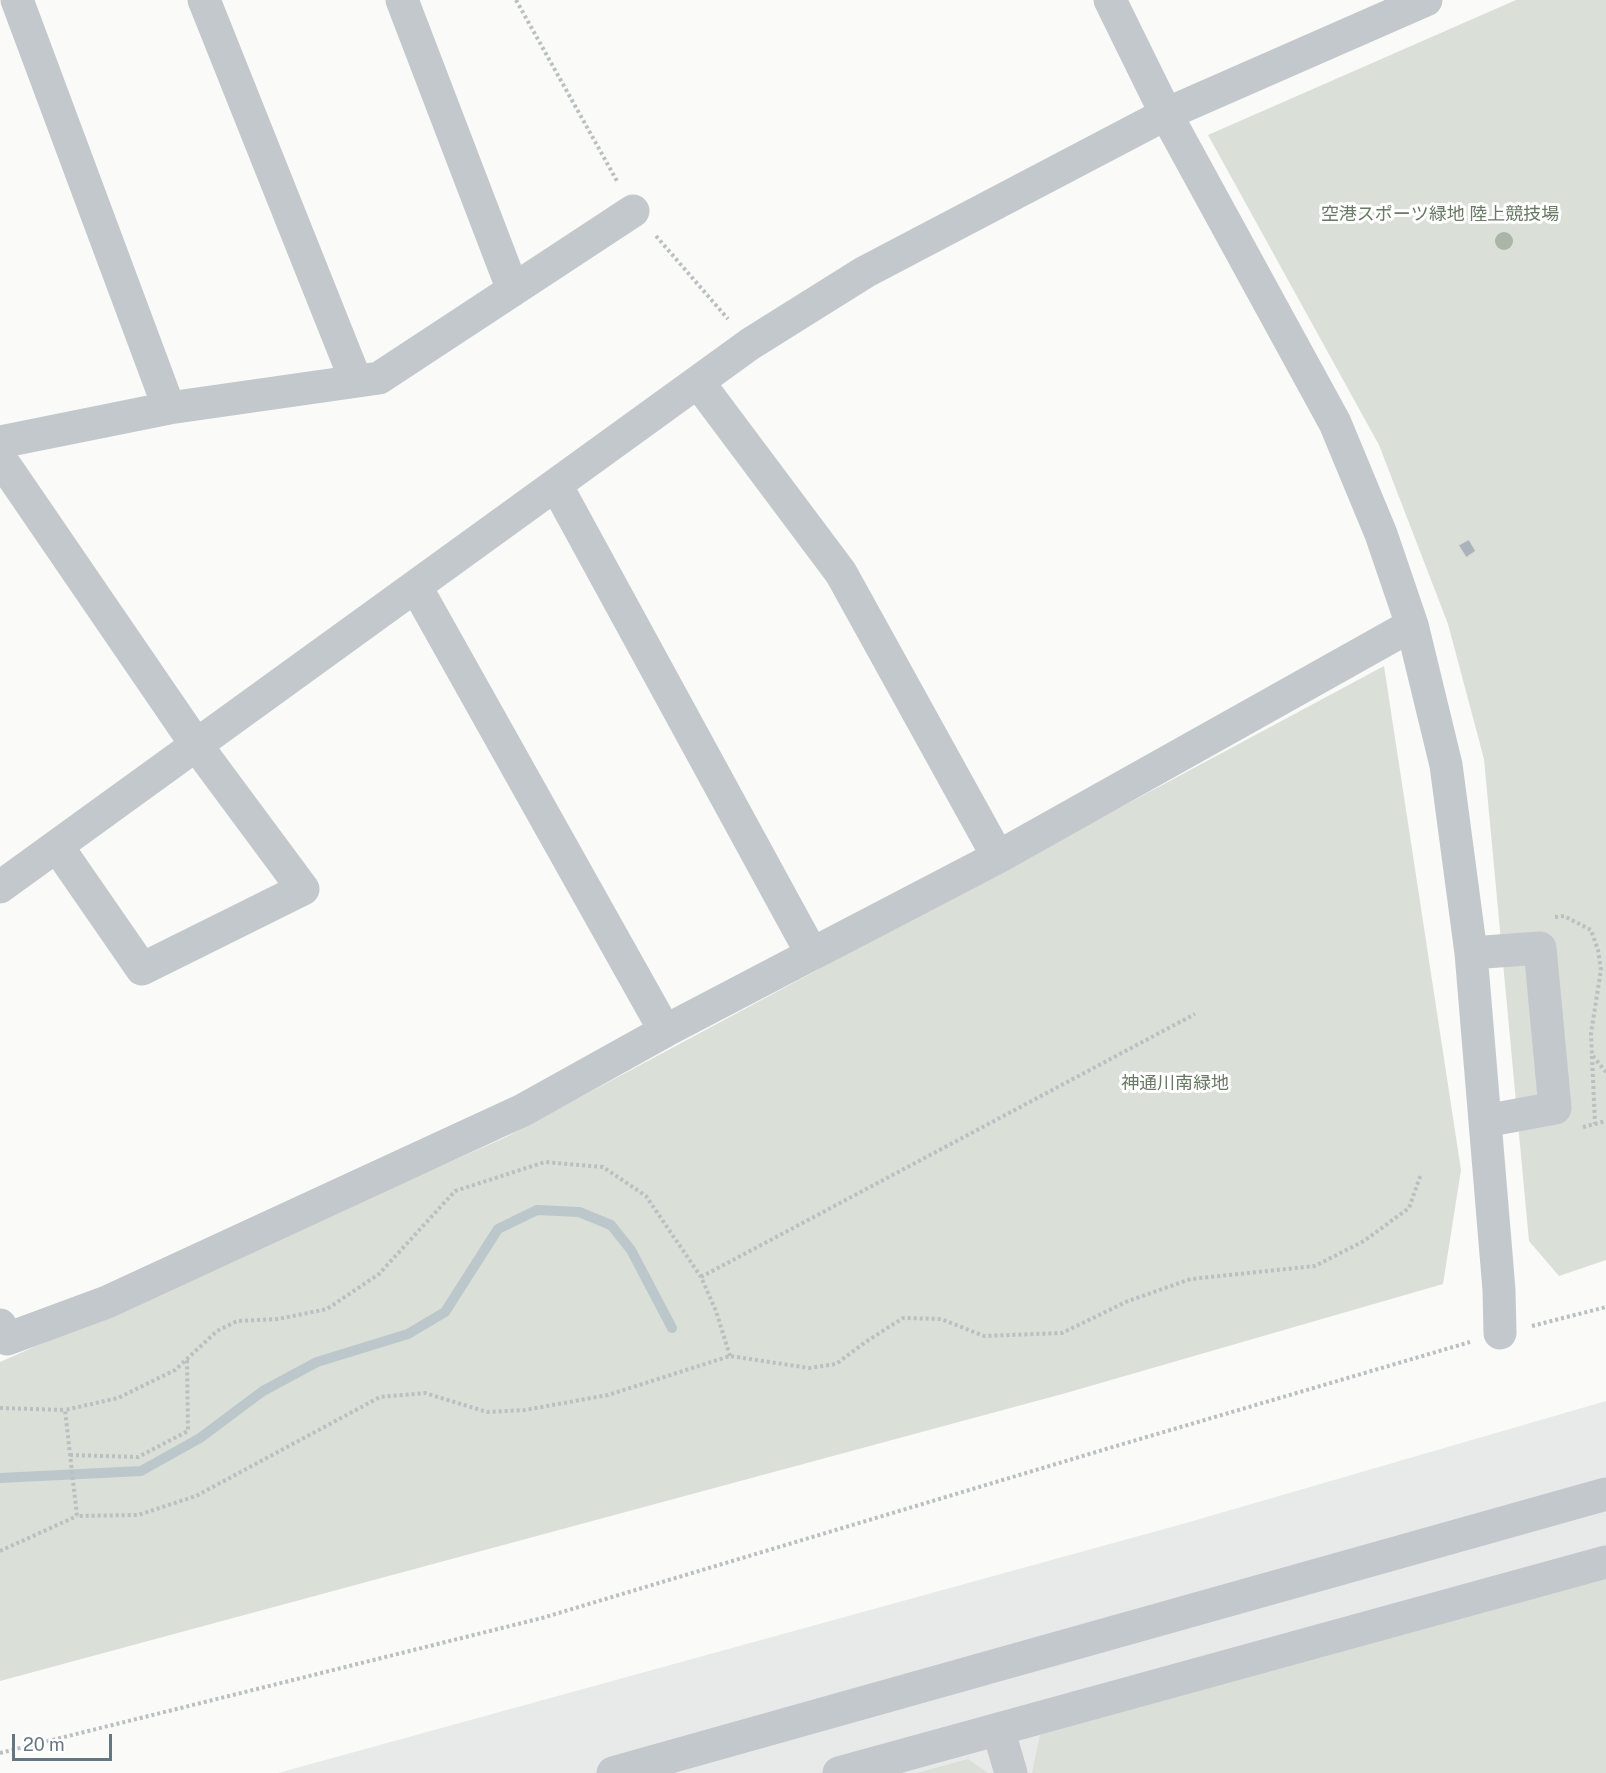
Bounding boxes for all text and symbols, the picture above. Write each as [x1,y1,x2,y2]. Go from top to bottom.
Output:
park label: 空港スポーツ緑地 陸上競技場 [1321,203,1559,225]
park label: 神通川南緑地 [1121,1072,1229,1094]
scale bar [15,1722,116,1760]
text: 20 m [23,1734,65,1755]

